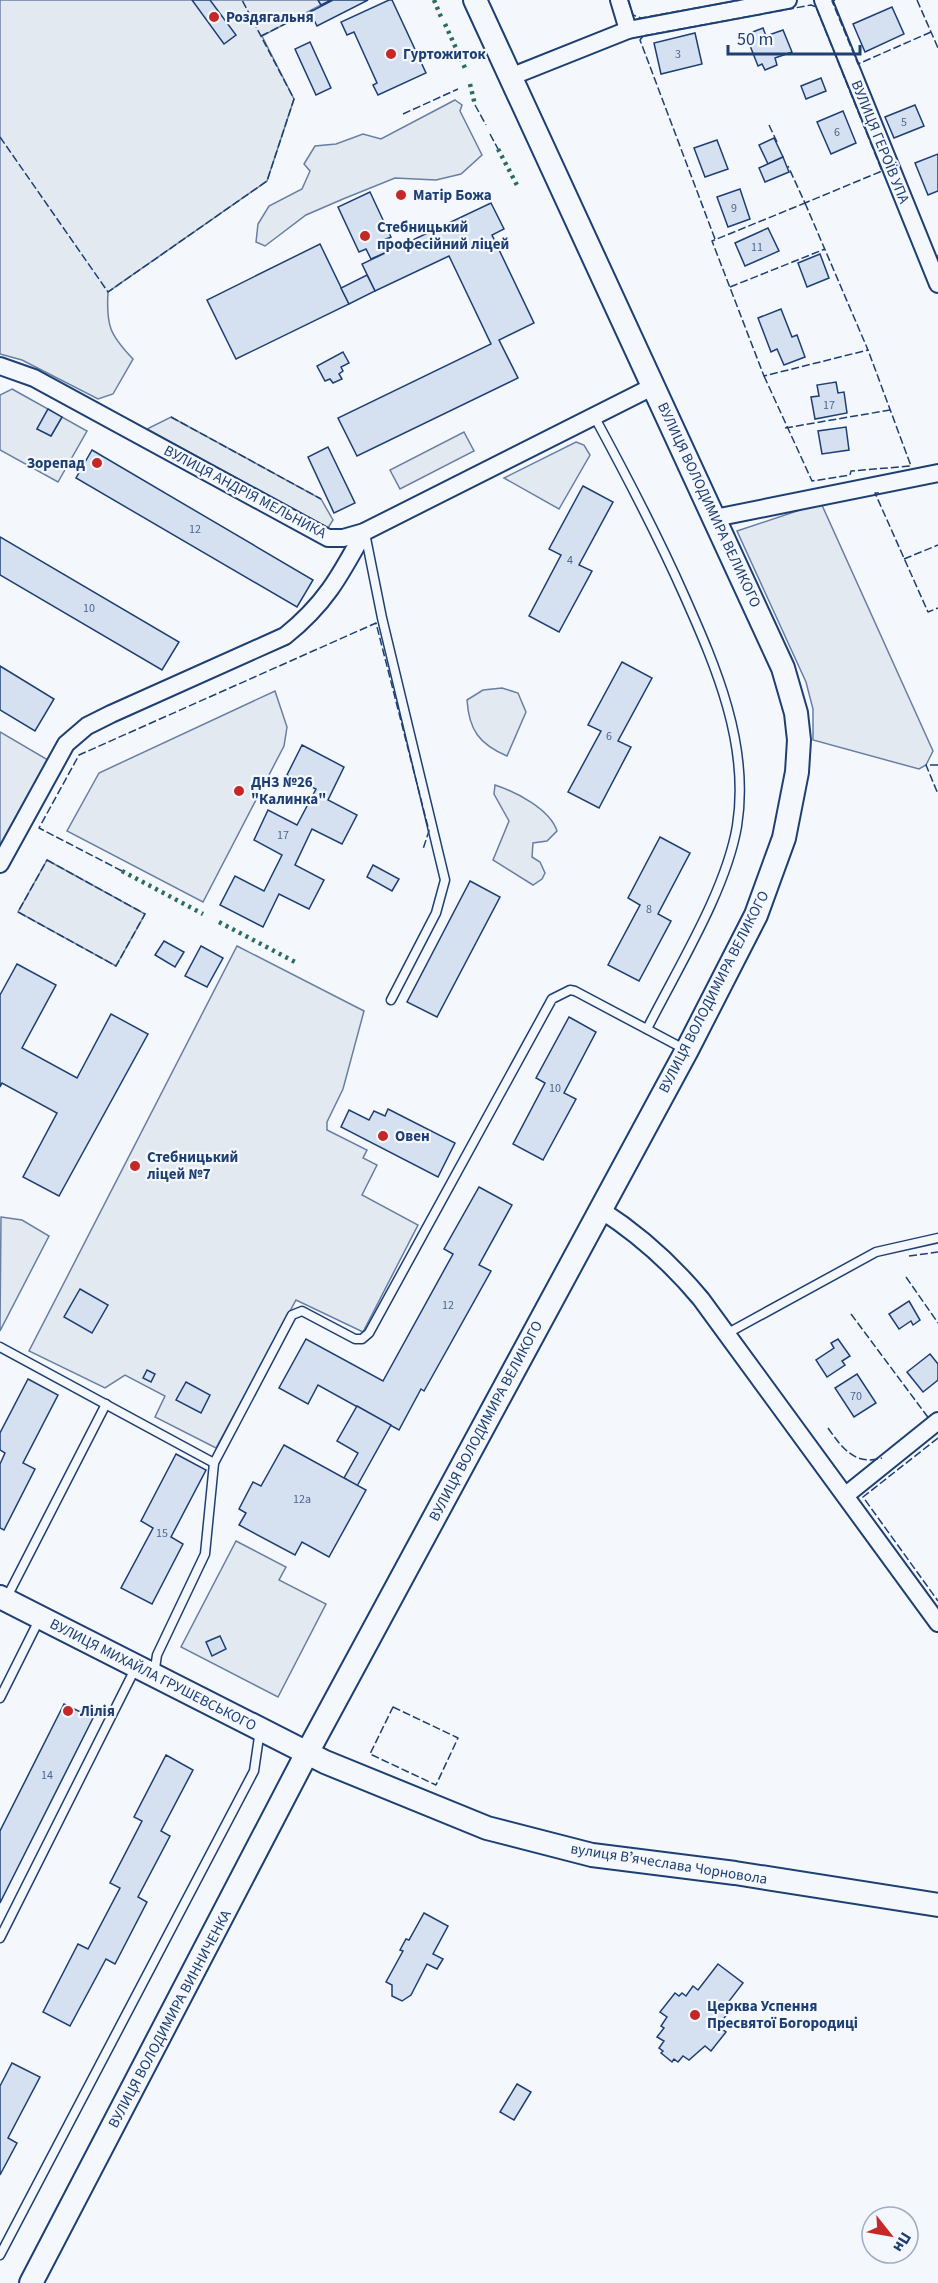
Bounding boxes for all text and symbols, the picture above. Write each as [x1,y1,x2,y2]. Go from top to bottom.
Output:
place label: Роздягальня [226,7,314,28]
marker: Роздягальня [207,10,221,24]
scale bar [728,18,860,56]
text: 50 m [737,27,773,52]
place label: Гуртожиток [403,44,486,65]
house number: 3 [675,46,681,63]
marker: Гуртожиток [384,47,398,61]
street label: ВУЛИЦЯ ГЕРОЇВ УПА [846,77,915,208]
house number: 5 [901,114,907,131]
house number: 6 [834,124,840,141]
place label: Матір Божа [413,185,492,206]
marker: Матір Божа [394,188,408,202]
house number: 9 [731,200,737,217]
place label: Стебницький професійний ліцей [377,217,509,255]
marker: Стебницький професійний ліцей [358,229,372,243]
house number: 11 [751,239,763,256]
house number: 17 [823,397,835,414]
street label: ВУЛИЦЯ ВОЛОДИМИРА ВЕЛИКОГО [652,399,766,611]
street label: ВУЛИЦЯ АНДРІЯ МЕЛЬНИКА [160,440,331,544]
place label: Зорепад [27,453,85,474]
marker: Зорепад [90,456,104,470]
house number: 12 [189,521,201,538]
house number: 4 [567,552,573,569]
house number: 10 [83,600,95,617]
house number: 6 [606,728,612,745]
place label: ДНЗ №26 "Калинка" [251,772,326,810]
marker: ДНЗ №26 "Калинка" [232,784,246,798]
house number: 17 [277,827,289,844]
street label: ВУЛИЦЯ ВОЛОДИМИРА ВЕЛИКОГО [654,887,774,1097]
house number: 8 [646,901,652,918]
house number: 10 [549,1080,561,1097]
place label: Овен [395,1126,430,1147]
marker: Овен [376,1129,390,1143]
place label: Стебницький ліцей №7 [147,1147,238,1185]
marker: Стебницький ліцей №7 [128,1159,142,1173]
house number: 12 [442,1297,454,1314]
street label: ВУЛИЦЯ ВОЛОДИМИРА ВЕЛИКОГО [424,1317,548,1525]
house number: 70 [850,1388,862,1405]
house number: 12а [293,1491,311,1508]
house number: 15 [156,1525,168,1542]
street label: ВУЛИЦЯ МИХАЙЛА ГРУШЕВСЬКОГО [46,1614,260,1736]
place label: Лілія [79,1701,115,1722]
marker: Лілія [61,1704,75,1718]
house number: 14 [41,1767,53,1784]
street label: вулиця Вʼячеслава Чорновола [569,1838,769,1890]
street label: ВУЛИЦЯ ВОЛОДИМИРА ВИННИЧЕНКА [103,1905,237,2132]
place label: Церква Успення Пресвятої Богородиці [707,1996,858,2034]
marker: Церква Успення Пресвятої Богородиці [688,2008,702,2022]
north arrow [860,2205,920,2265]
text: Пн [887,2228,917,2256]

